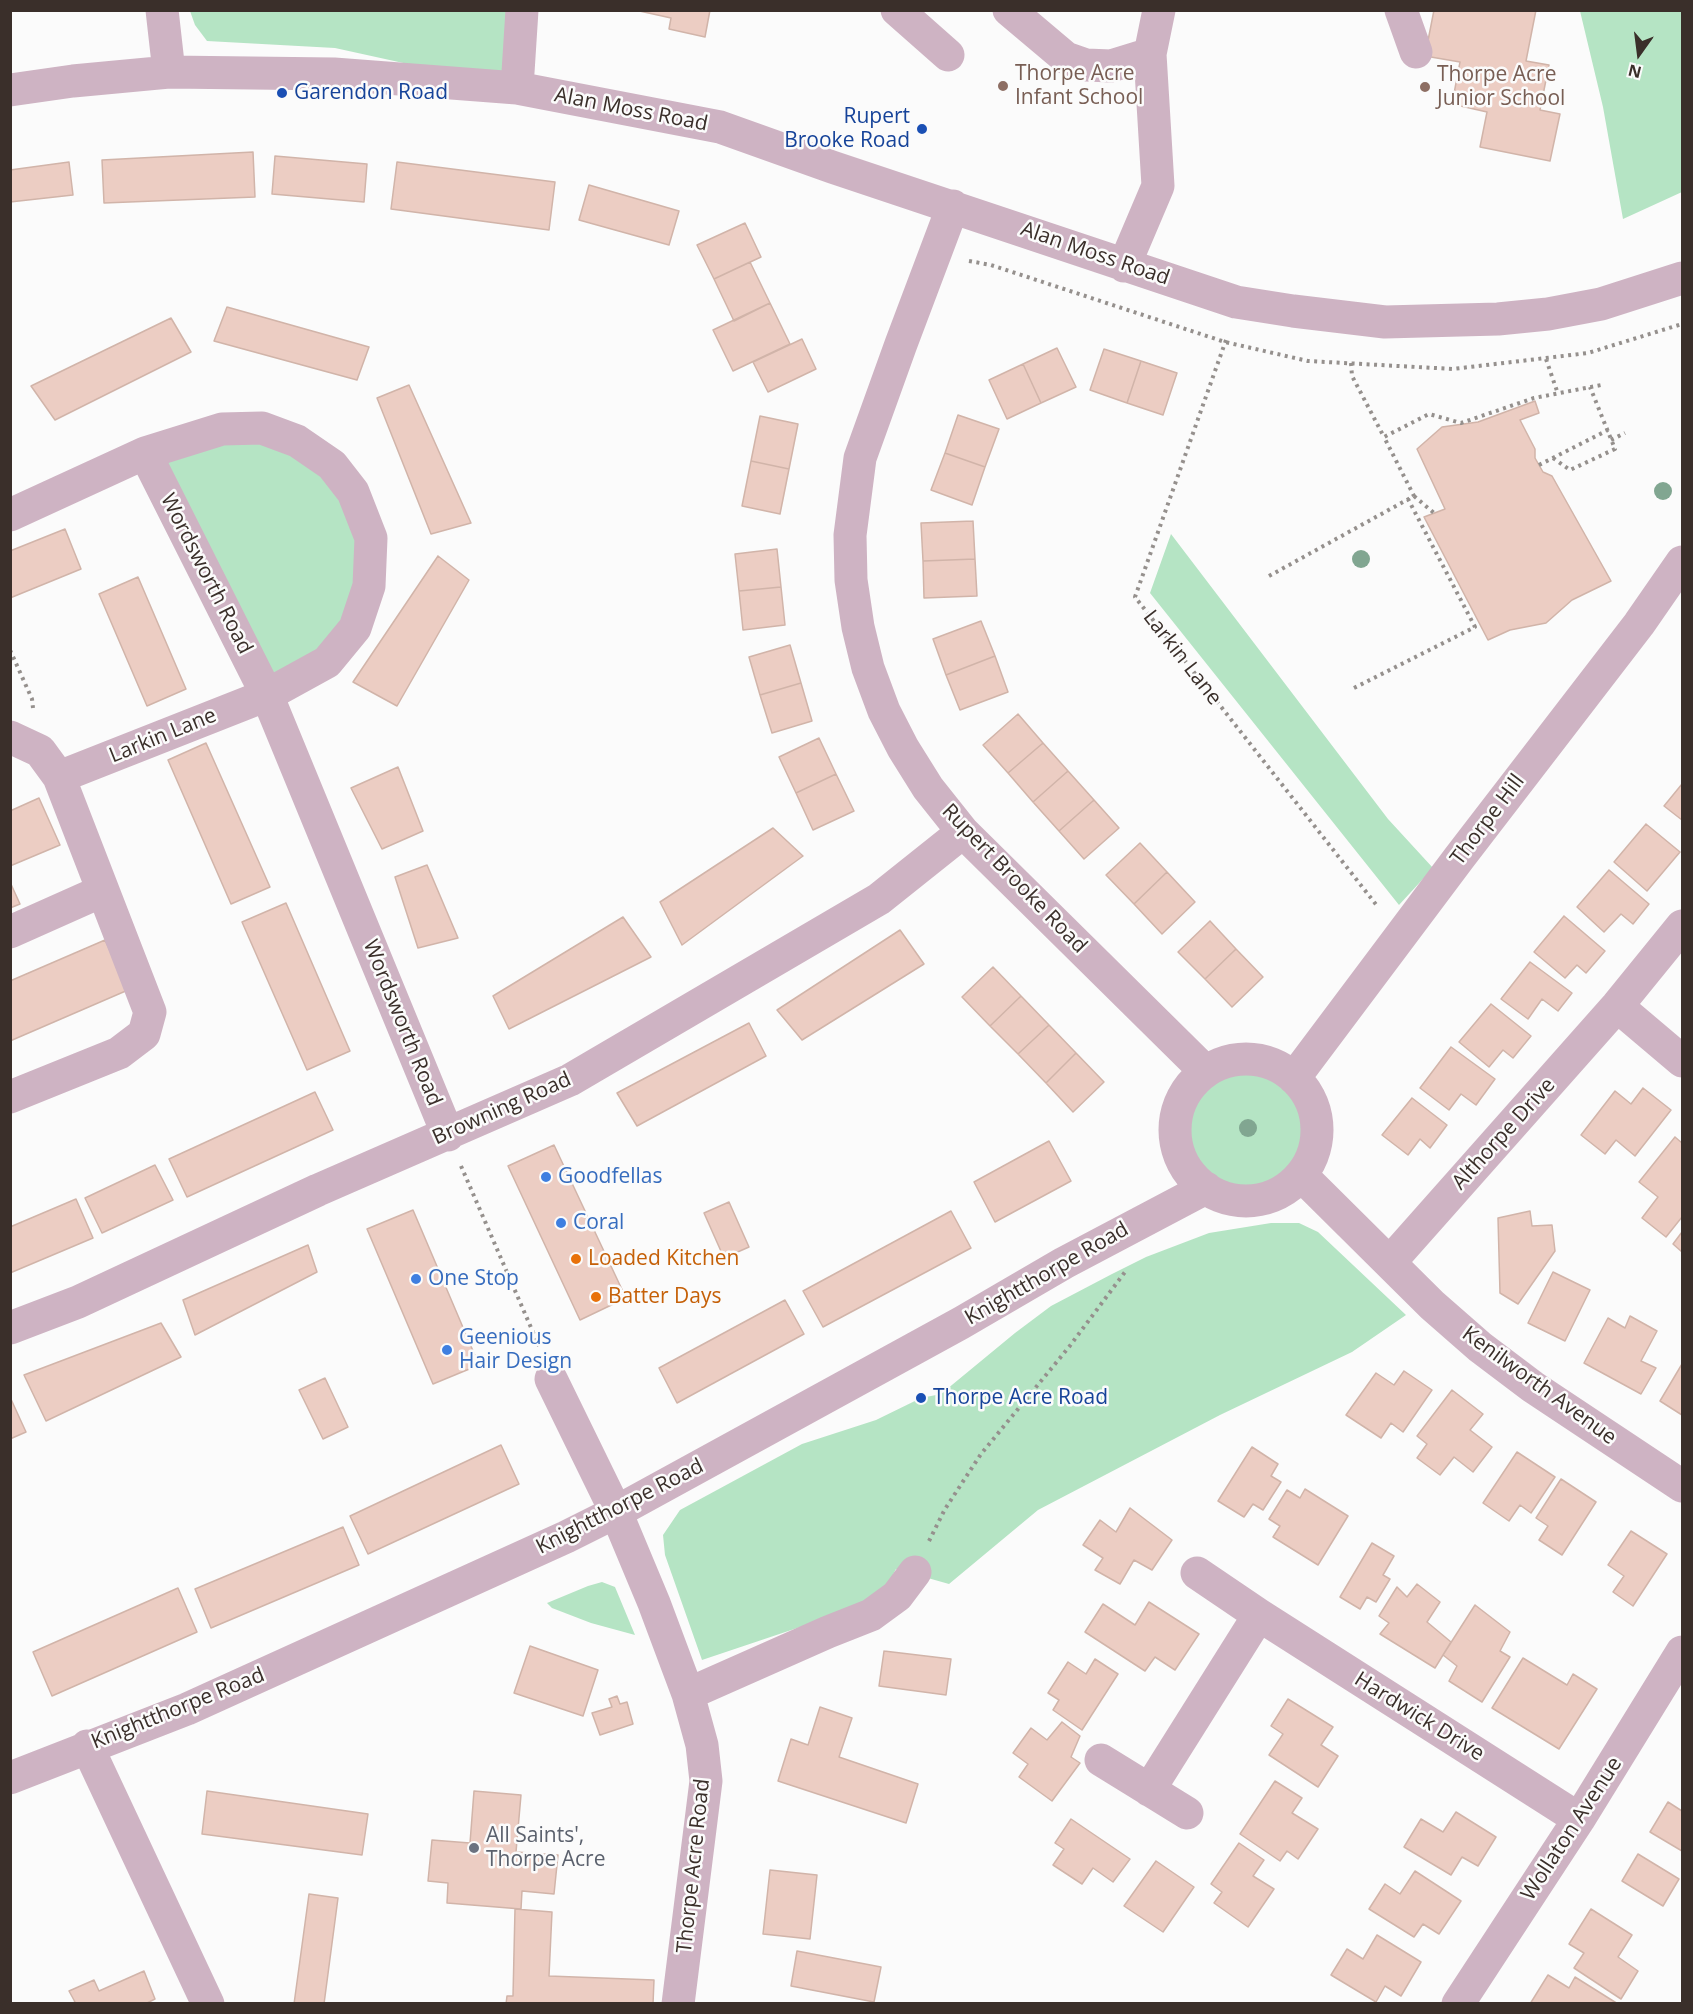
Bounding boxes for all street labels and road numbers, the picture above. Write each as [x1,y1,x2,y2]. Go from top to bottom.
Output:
street label: Alan Moss Road [552,83,710,137]
street label: Alan Moss Road [1017,217,1173,291]
street label: Wordsworth Road [155,489,257,659]
street label: Larkin Lane [1137,606,1227,710]
street label: Larkin Lane [106,703,220,769]
street label: Thorpe Hill [1446,770,1530,870]
street label: Rupert Brooke Road [936,799,1092,959]
street label: Wordsworth Road [357,936,447,1110]
street label: Browning Road [429,1067,575,1151]
street label: Althorpe Drive [1447,1073,1561,1195]
street label: Knightthorpe Road [961,1217,1133,1331]
street label: Kenilworth Avenue [1457,1322,1621,1450]
street label: Knightthorpe Road [532,1454,708,1560]
street label: Knightthorpe Road [88,1663,268,1755]
street label: Hardwick Drive [1350,1667,1488,1767]
street label: Wollaton Avenue [1516,1753,1628,1905]
street label: Thorpe Acre Road [672,1778,716,1954]

